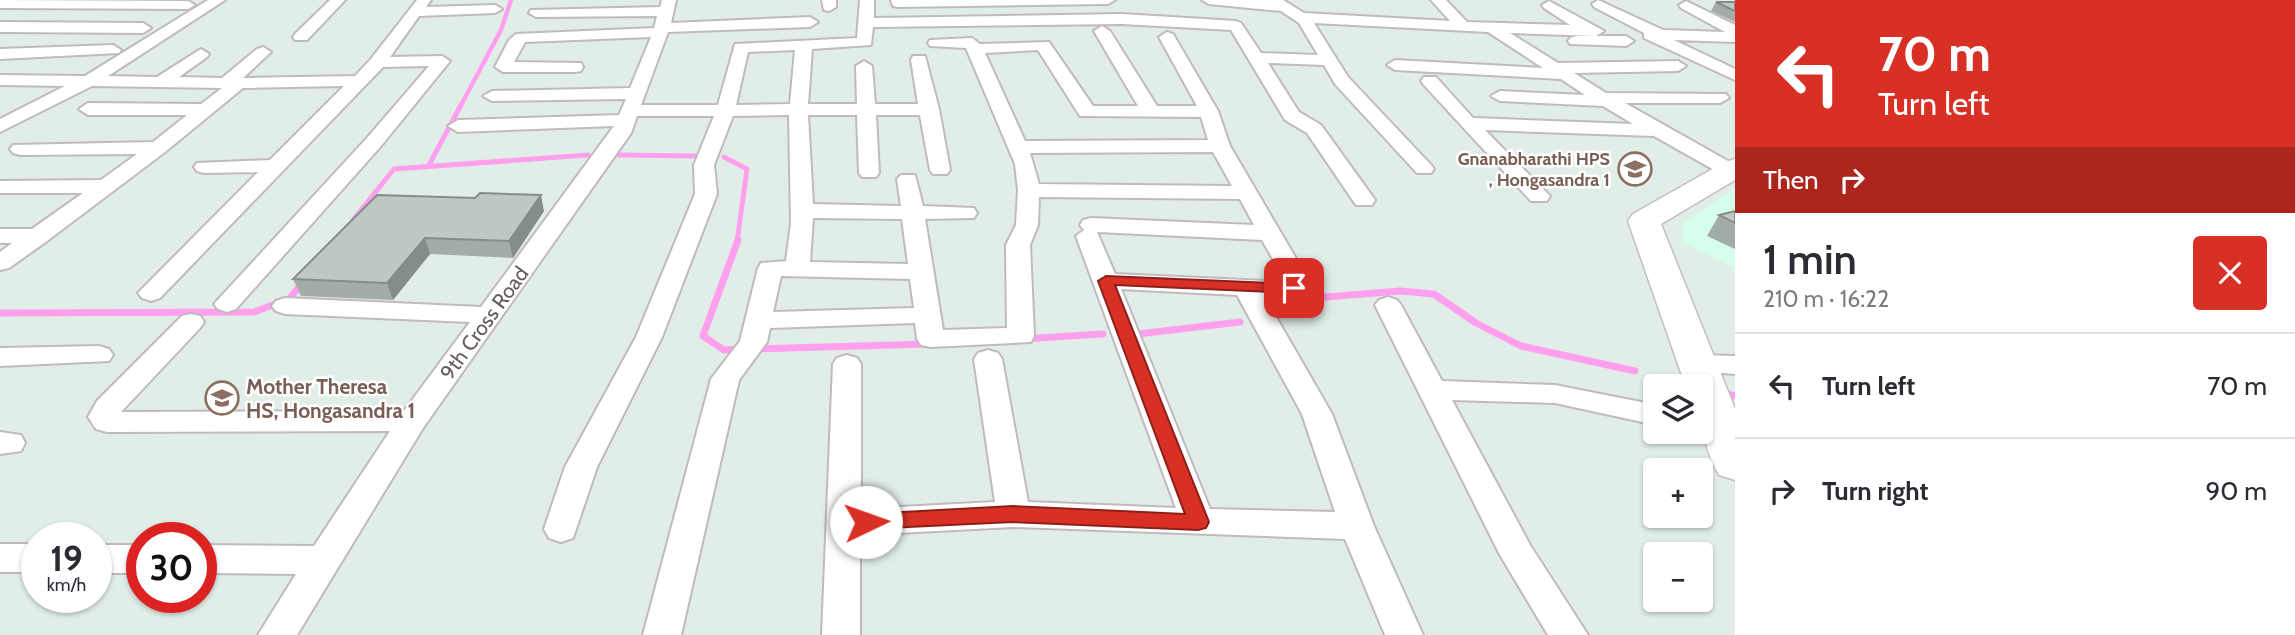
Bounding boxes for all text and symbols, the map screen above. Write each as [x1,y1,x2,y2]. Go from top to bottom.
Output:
text: 70 m [1878,24,1991,83]
icon: left [1763,28,1854,119]
text: Turn left [1878,84,1989,123]
place label: Gnanabharathi HPS , Hongasandra 1 [1458,148,1610,191]
school or university icon: Gnanabharathi HPS , Hongasandra 1 [1616,150,1654,188]
icon: right [1833,161,1871,199]
text: Then [1763,164,1819,196]
text: 1 min [1763,233,1857,285]
button: close [2193,236,2267,310]
pin [1264,258,1324,318]
street label: 9th Cross Road [435,262,533,384]
icon: arrive [1275,269,1313,307]
text: 210 m · 16:22 [1763,285,1889,313]
icon: left [1763,367,1801,405]
text: Turn left [1822,370,1915,402]
text: 70 m [2207,370,2267,402]
place label: Mother Theresa HS, Hongasandra 1 [246,374,415,423]
map controls [1643,374,1713,612]
button: layers [1643,374,1713,444]
school or university icon: Mother Theresa HS, Hongasandra 1 [203,379,241,417]
button: + [1643,458,1713,528]
icon: right [1763,472,1801,510]
text: Turn right [1822,475,1928,507]
text: 90 m [2205,475,2267,507]
position arrow [829,485,903,559]
speed limit sign: 30 [126,522,217,613]
text: 19 [50,537,83,580]
button: − [1643,542,1713,612]
text: km/h [47,574,86,596]

